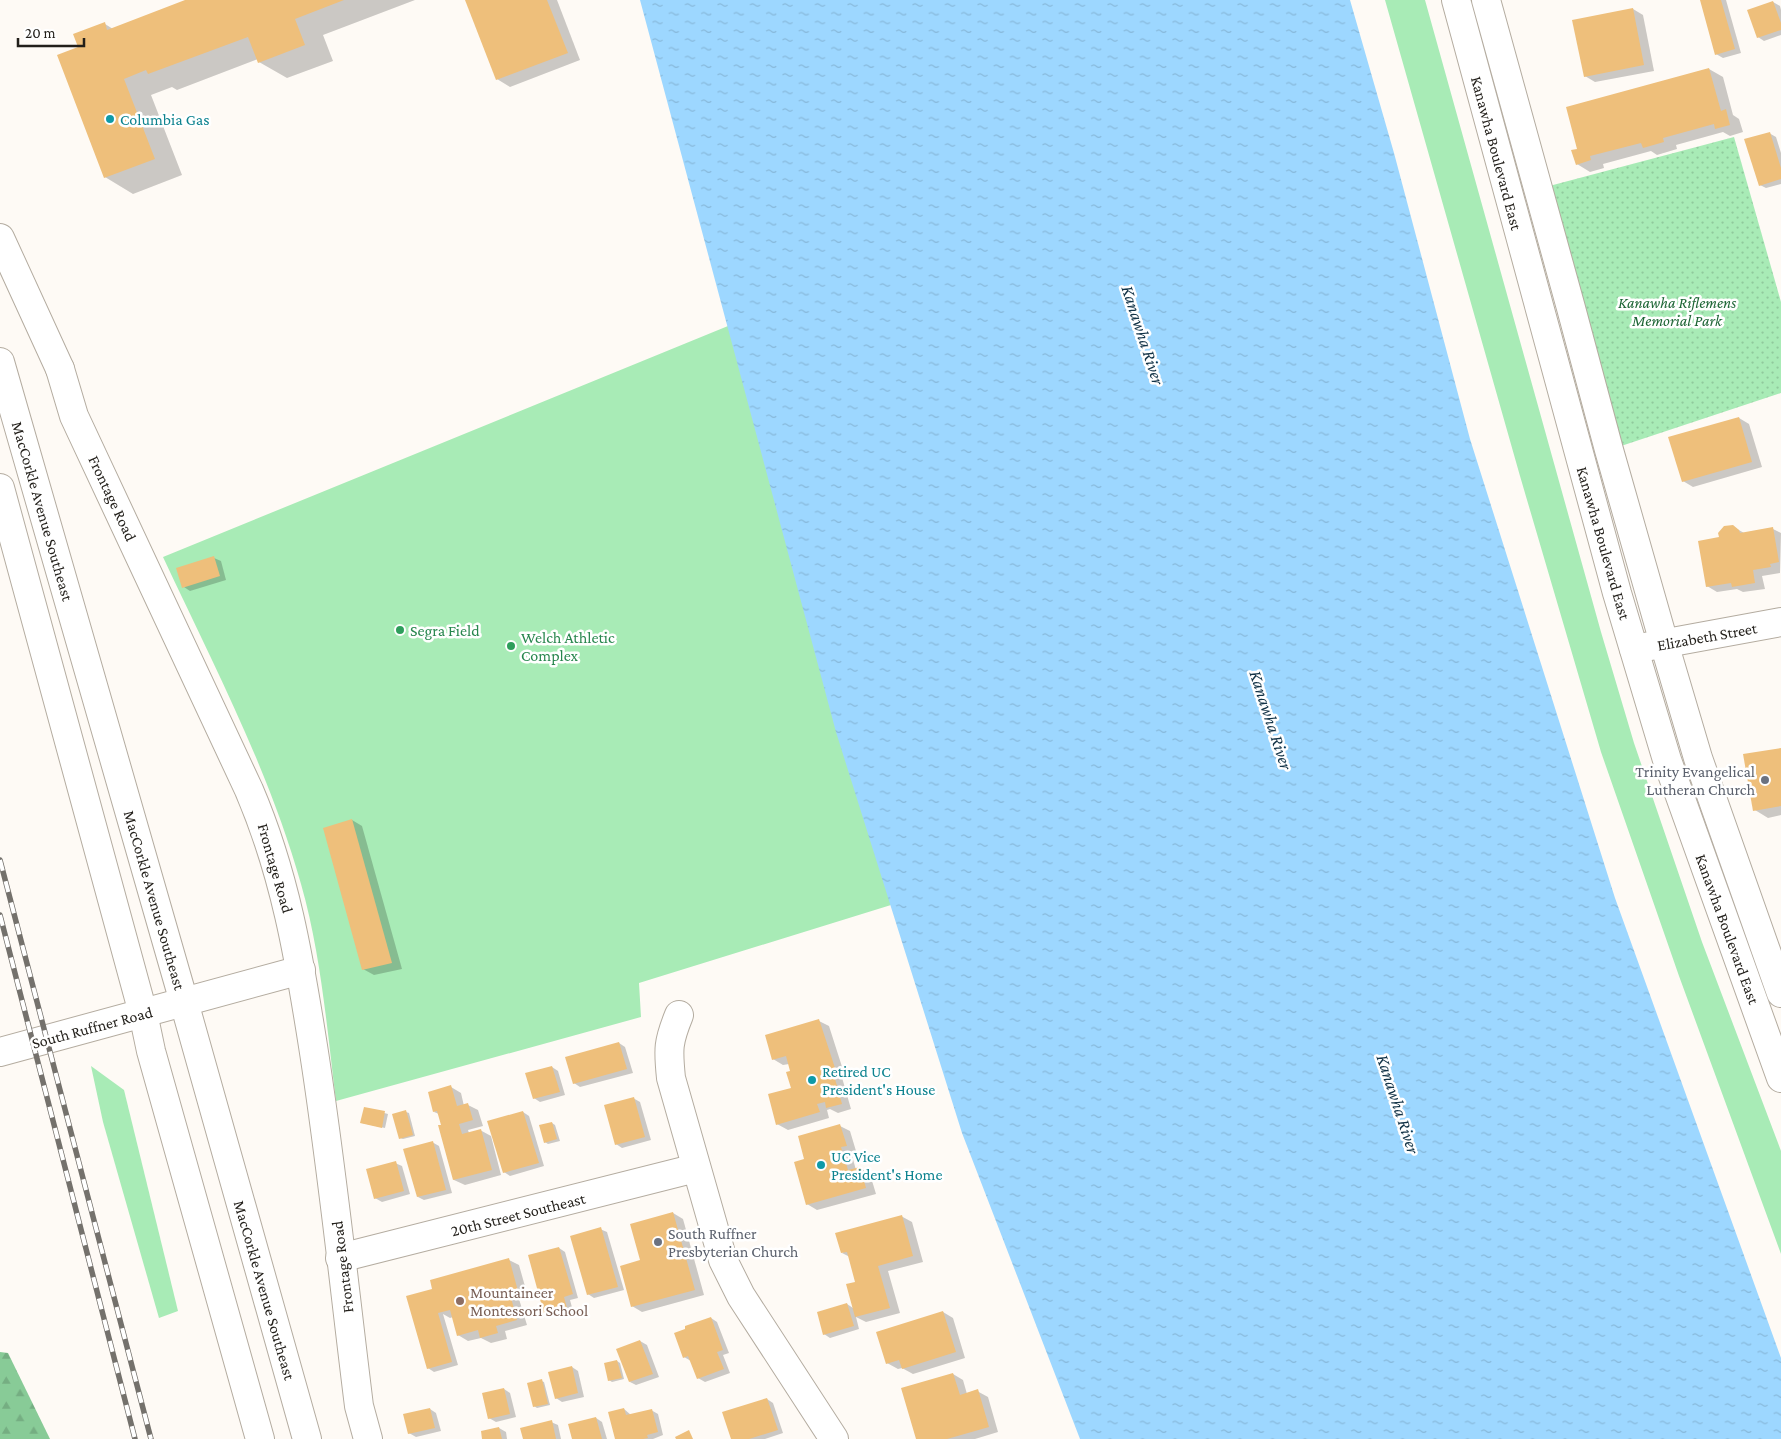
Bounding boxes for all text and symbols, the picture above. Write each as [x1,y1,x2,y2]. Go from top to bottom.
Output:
scale bar [18,15,84,47]
text: 20 m [25,25,56,41]
street label: Kanawha Boulevard East [1468,74,1525,233]
place label: Columbia Gas [120,111,209,128]
marker: Columbia Gas [104,113,116,125]
water label: Kanawha River [1118,283,1169,388]
park label: Kanawha Riflemens Memorial Park [1618,294,1736,329]
street label: MacCorkle Avenue Southeast [9,419,77,604]
street label: Frontage Road [84,453,140,545]
street label: Kanawha Boulevard East [1573,465,1634,622]
street label: Elizabeth Street [1656,619,1759,654]
place label: Segra Field [410,622,480,640]
marker: Segra Field [394,624,406,636]
place label: Welch Athletic Complex [521,629,615,665]
marker: Welch Athletic Complex [505,640,517,652]
water label: Kanawha River [1246,668,1297,773]
place label: Trinity Evangelical Lutheran Church [1635,763,1755,798]
marker: Trinity Evangelical Lutheran Church [1759,774,1771,786]
street label: MacCorkle Avenue Southeast [121,808,189,993]
street label: Frontage Road [254,821,297,916]
street label: Kanawha Boulevard East [1692,852,1763,1007]
street label: South Ruffner Road [30,1003,155,1052]
water label: Kanawha River [1373,1052,1424,1157]
place label: Retired UC President's House [822,1063,935,1098]
marker: Retired UC President's House [806,1074,818,1086]
place label: UC Vice President's Home [831,1148,942,1183]
marker: UC Vice President's Home [815,1159,827,1171]
street label: 20th Street Southeast [449,1189,588,1239]
street label: MacCorkle Avenue Southeast [231,1198,299,1383]
street label: Frontage Road [328,1219,358,1314]
place label: South Ruffner Presbyterian Church [668,1225,799,1261]
marker: South Ruffner Presbyterian Church [652,1236,664,1248]
place label: Mountaineer Montessori School [470,1284,588,1319]
marker: Mountaineer Montessori School [454,1295,466,1307]

